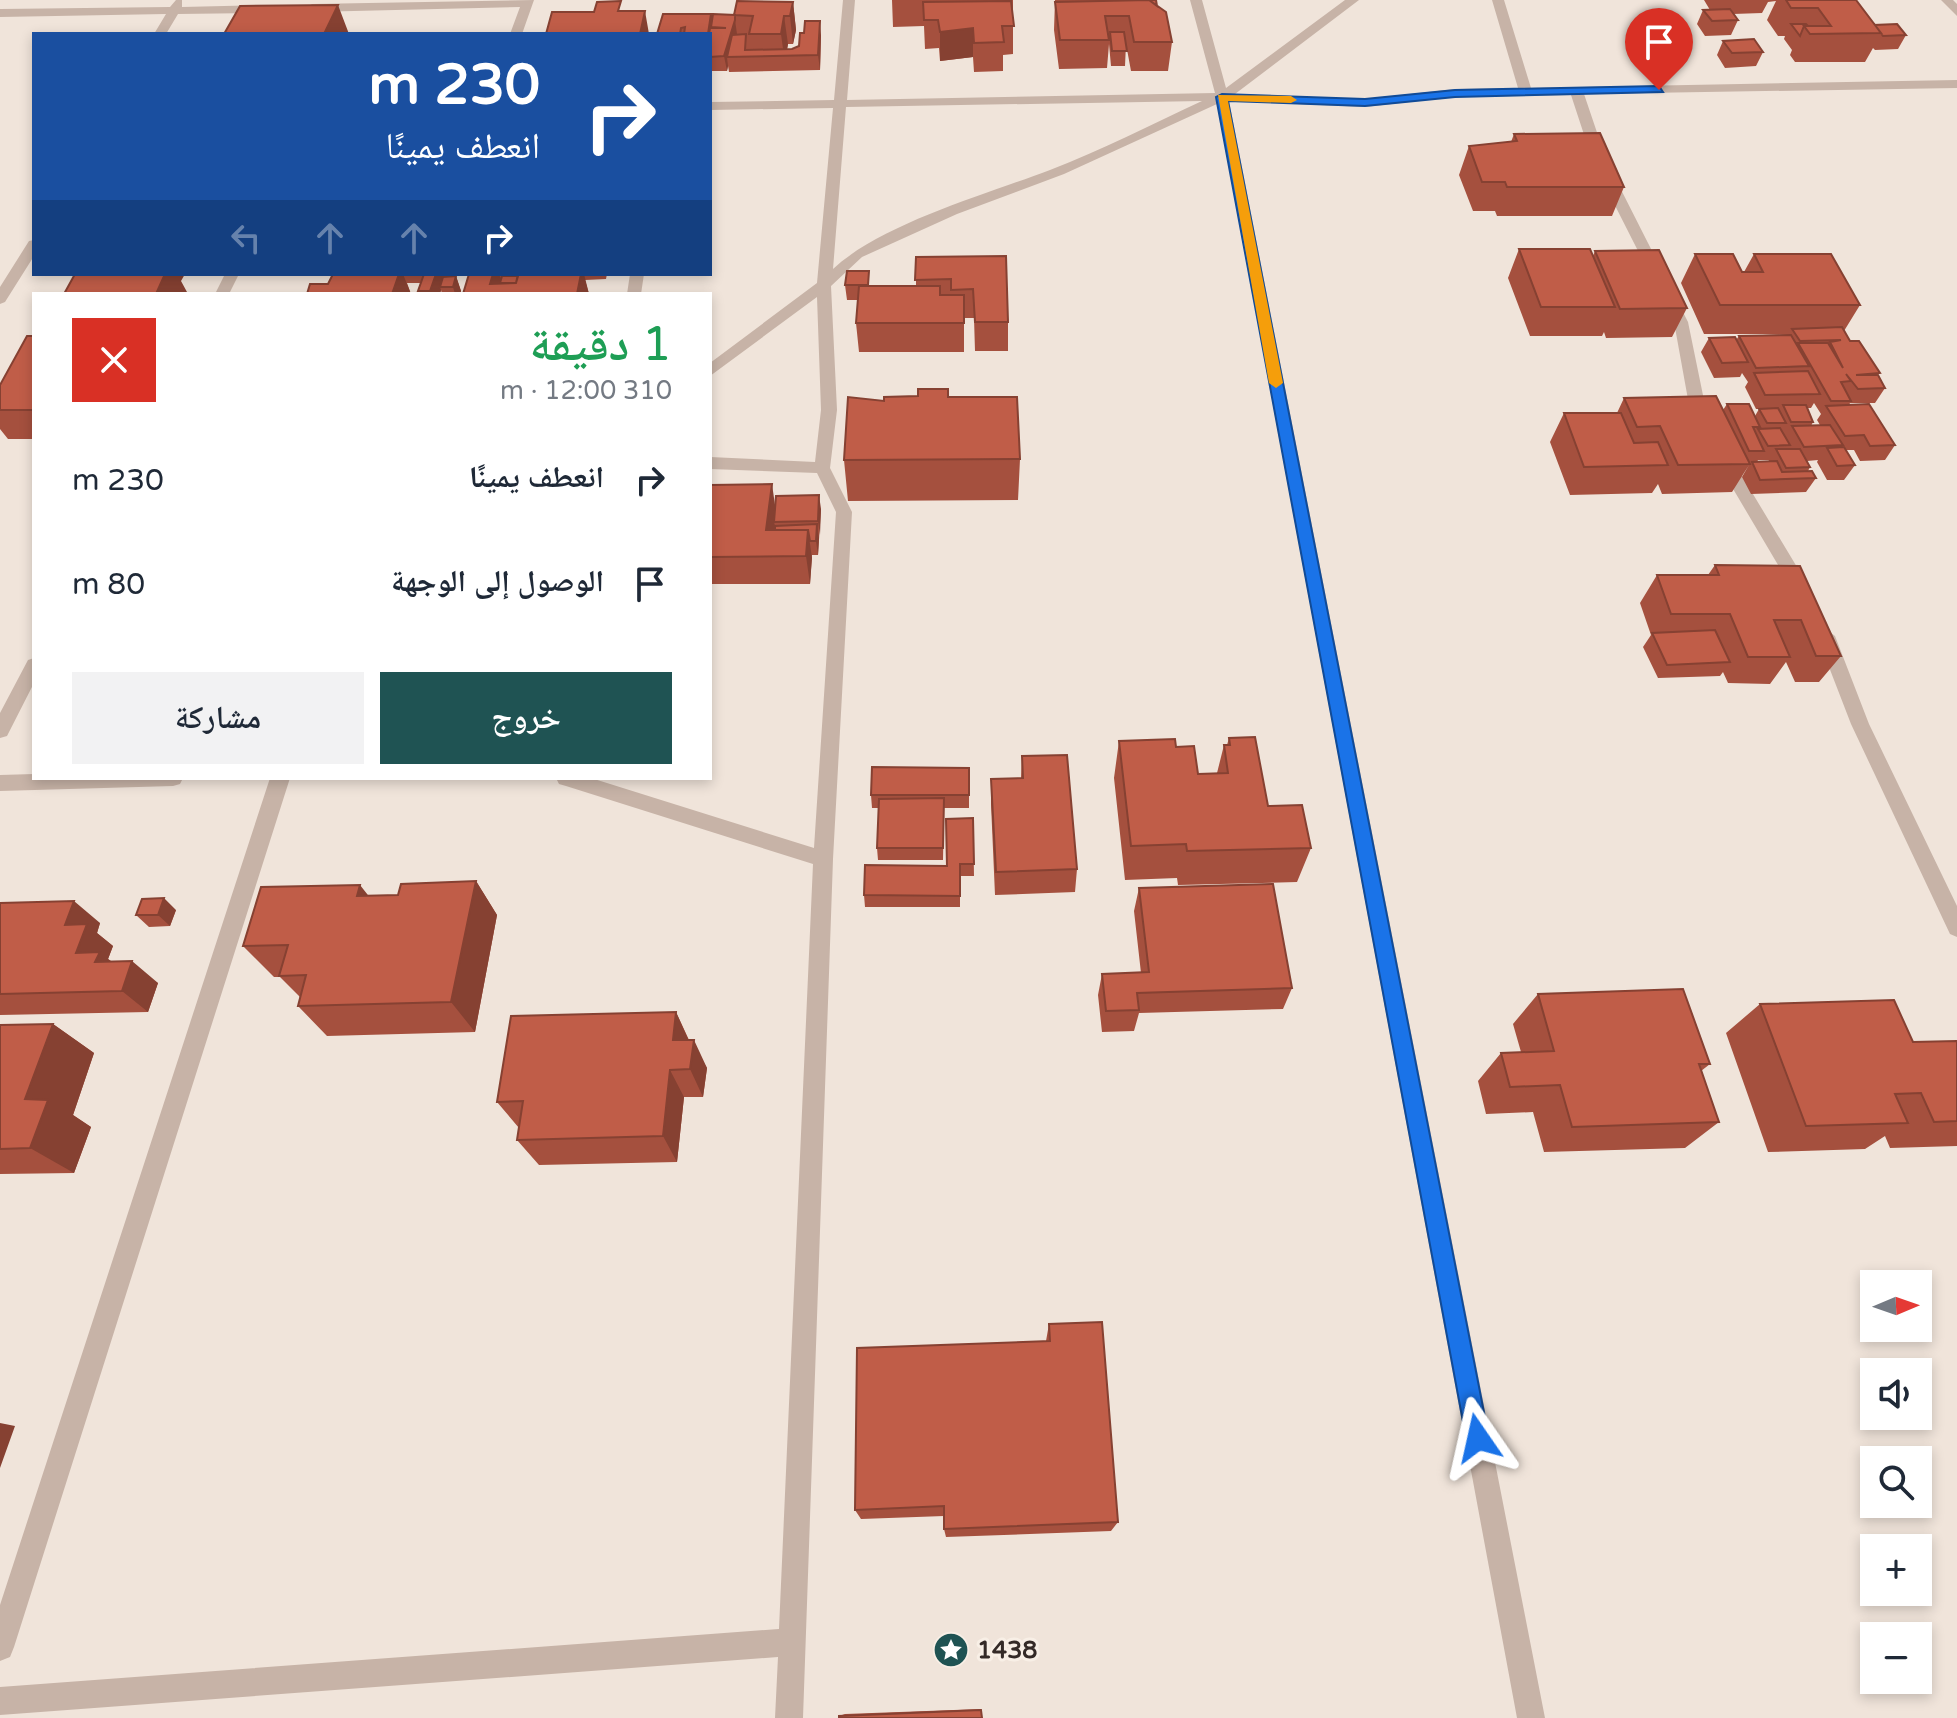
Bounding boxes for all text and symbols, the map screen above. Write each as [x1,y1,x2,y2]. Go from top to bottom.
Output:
pin [1625,8,1693,90]
icon: arrive [1637,20,1681,64]
text: 230 m [369,52,540,119]
icon: right [568,64,672,168]
text: انعطف يمينًا [385,125,540,168]
icon: left [224,216,268,260]
icon: ahead [308,216,352,260]
icon: ahead [392,216,436,260]
icon: right [476,216,520,260]
text: 1 دقيقة [530,316,672,374]
button: close [72,318,156,402]
text: 310 m · 12:00 [500,375,672,406]
icon: right [628,458,672,502]
text: انعطف يمينًا [469,459,604,496]
text: 230 m [72,462,164,499]
icon: arrive [628,562,672,606]
text: الوصول إلى الوجهة [391,563,604,600]
text: 80 m [72,566,145,603]
button: مشاركة [72,672,364,764]
button: خروج [380,672,672,764]
north arrow [1860,1270,1932,1342]
map controls [1860,1270,1932,1694]
button: sound [1860,1358,1932,1430]
position arrow [1436,1396,1520,1480]
button: search [1860,1446,1932,1518]
button: + [1860,1534,1932,1606]
button: − [1860,1622,1932,1694]
place icon: 1438 [932,1631,970,1669]
place label: 1438 [977,1636,1037,1665]

